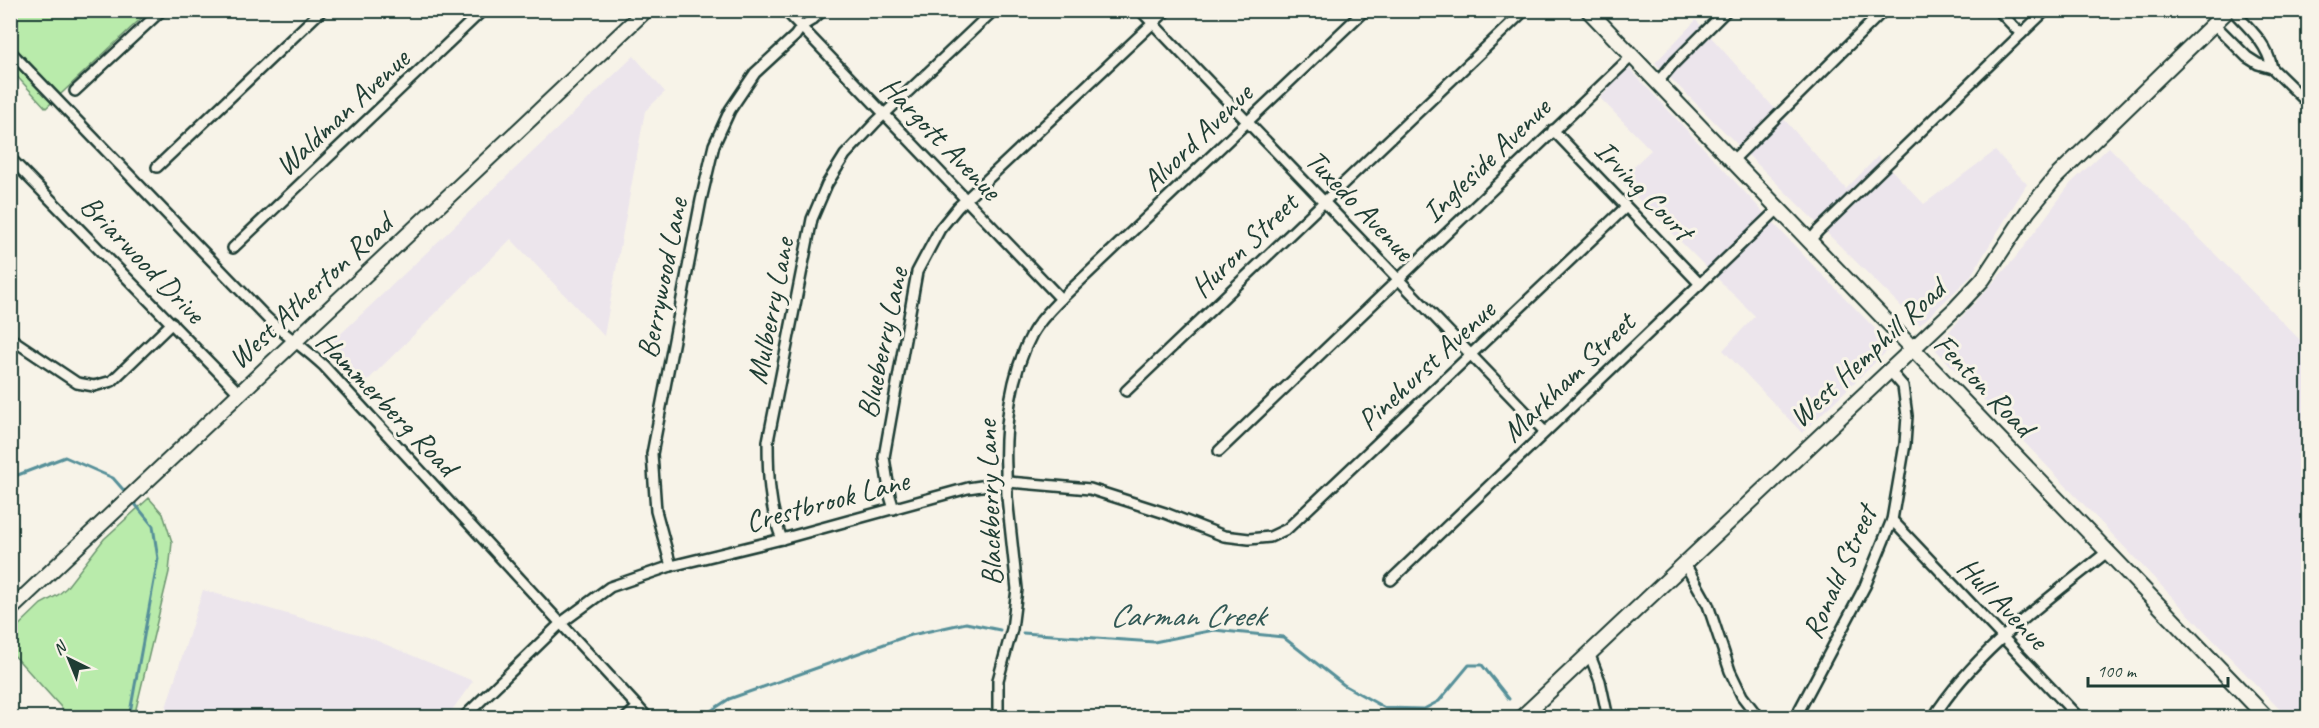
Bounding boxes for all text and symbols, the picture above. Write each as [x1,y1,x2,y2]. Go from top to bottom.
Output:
street label: Waldman Avenue [267,39,419,184]
street label: Hargott Avenue [872,68,1011,210]
street label: Alvord Avenue [1134,73,1262,199]
street label: Ingleside Avenue [1414,88,1560,231]
street label: Irving Court [1587,131,1704,251]
street label: Tuxedo Avenue [1297,141,1424,271]
street label: Huron Street [1182,182,1308,306]
street label: Briarwood Drive [72,187,215,333]
street label: Berrywood Lane [628,193,697,361]
street label: West Atherton Road [220,202,403,377]
street label: Mulberry Lane [737,233,803,387]
street label: Blueberry Lane [848,262,917,422]
street label: West Hemphill Road [1781,268,1956,435]
street label: Pinehurst Avenue [1349,290,1505,439]
street label: Markham Street [1493,302,1645,450]
street label: Hammerberg Road [308,322,469,487]
street label: Fenton Road [1926,325,2045,448]
street label: Blackberry Lane [967,417,1011,587]
street label: Crestbrook Lane [741,460,915,541]
street label: Ronald Street [1793,496,1887,644]
street label: Hull Avenue [1949,549,2058,659]
water label: Carman Creek [1110,595,1269,636]
north arrow [39,629,99,689]
text: N [49,636,72,659]
scale bar [2088,650,2228,688]
text: 100 m [2097,660,2138,682]

